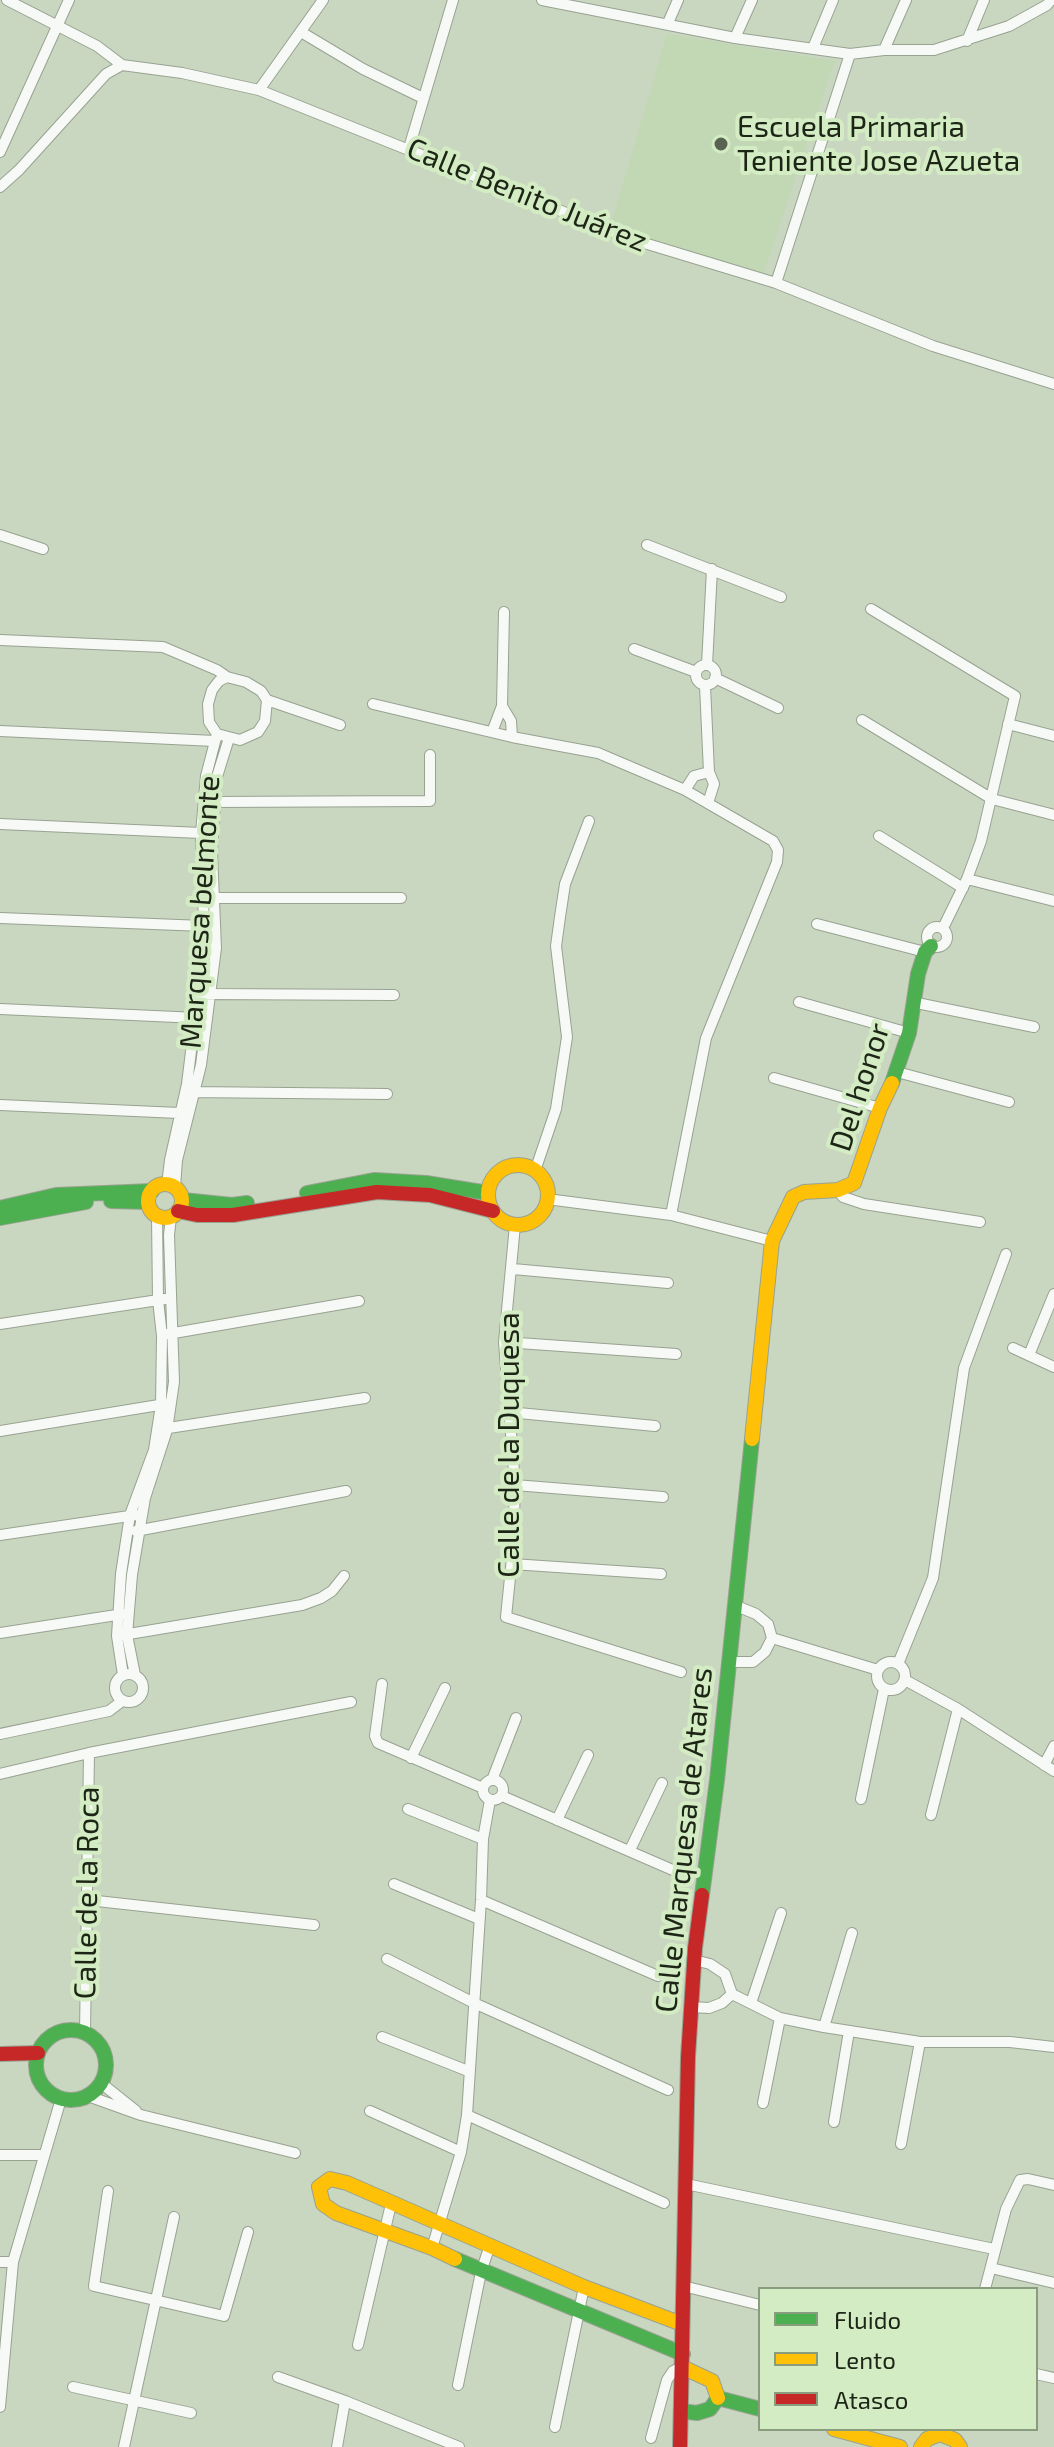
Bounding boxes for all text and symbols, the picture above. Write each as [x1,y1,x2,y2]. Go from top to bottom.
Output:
place label: Escuela Primaria Teniente Jose Azueta [737,109,1020,180]
street label: Calle Benito Juárez [402,130,652,260]
marker: Escuela Primaria Teniente Jose Azueta [712,135,730,153]
street label: Marquesa belmonte [173,774,227,1050]
street label: Del honor [822,1018,898,1156]
street label: Calle de la Duquesa [491,1312,527,1578]
street label: Calle Marquesa de Atares [648,1666,720,2014]
street label: Calle de la Roca [67,1786,107,2000]
legend [758,2287,1038,2431]
text: Fluido [834,2305,901,2334]
text: Lento [834,2345,896,2374]
text: Atasco [834,2385,908,2414]

